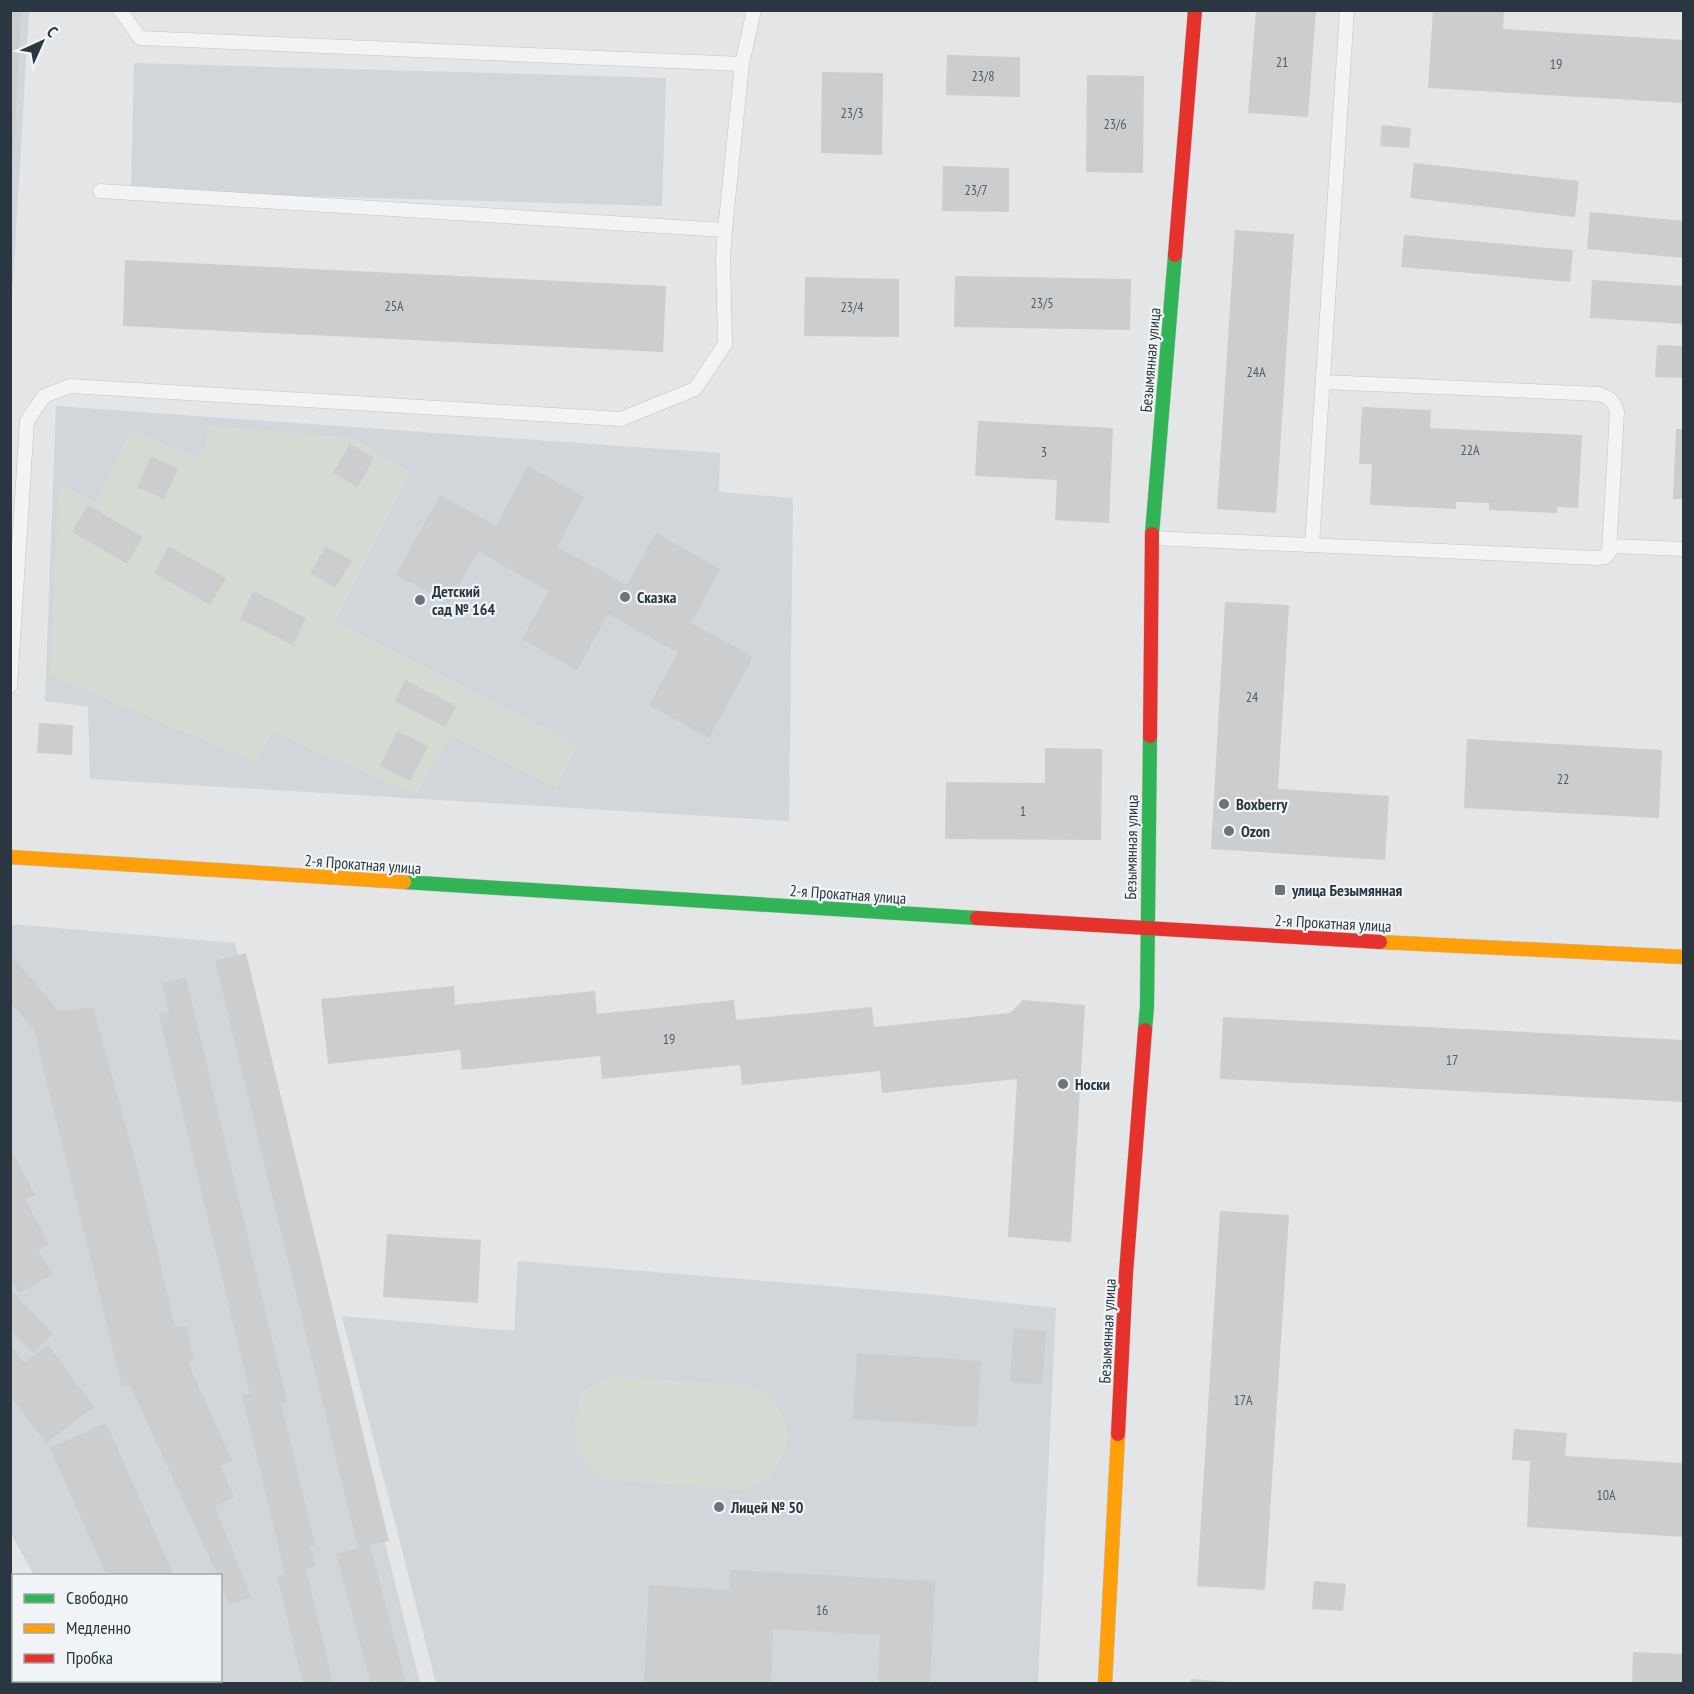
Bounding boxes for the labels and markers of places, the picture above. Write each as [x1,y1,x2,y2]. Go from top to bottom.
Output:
place label: Детский сад № 164 [432,581,495,619]
place label: Сказка [637,587,677,607]
marker: Сказка [618,590,632,604]
marker: Детский сад № 164 [413,593,427,607]
place label: Boxberry [1236,794,1288,814]
marker: Boxberry [1217,797,1231,811]
place label: Ozon [1241,821,1270,841]
marker: Ozon [1222,824,1236,838]
place label: улица Безымянная [1291,880,1403,900]
marker: улица Безымянная [1273,883,1287,897]
place label: Носки [1075,1074,1110,1094]
marker: Носки [1056,1077,1070,1091]
place label: Лицей № 50 [730,1497,804,1517]
marker: Лицей № 50 [712,1500,726,1514]

